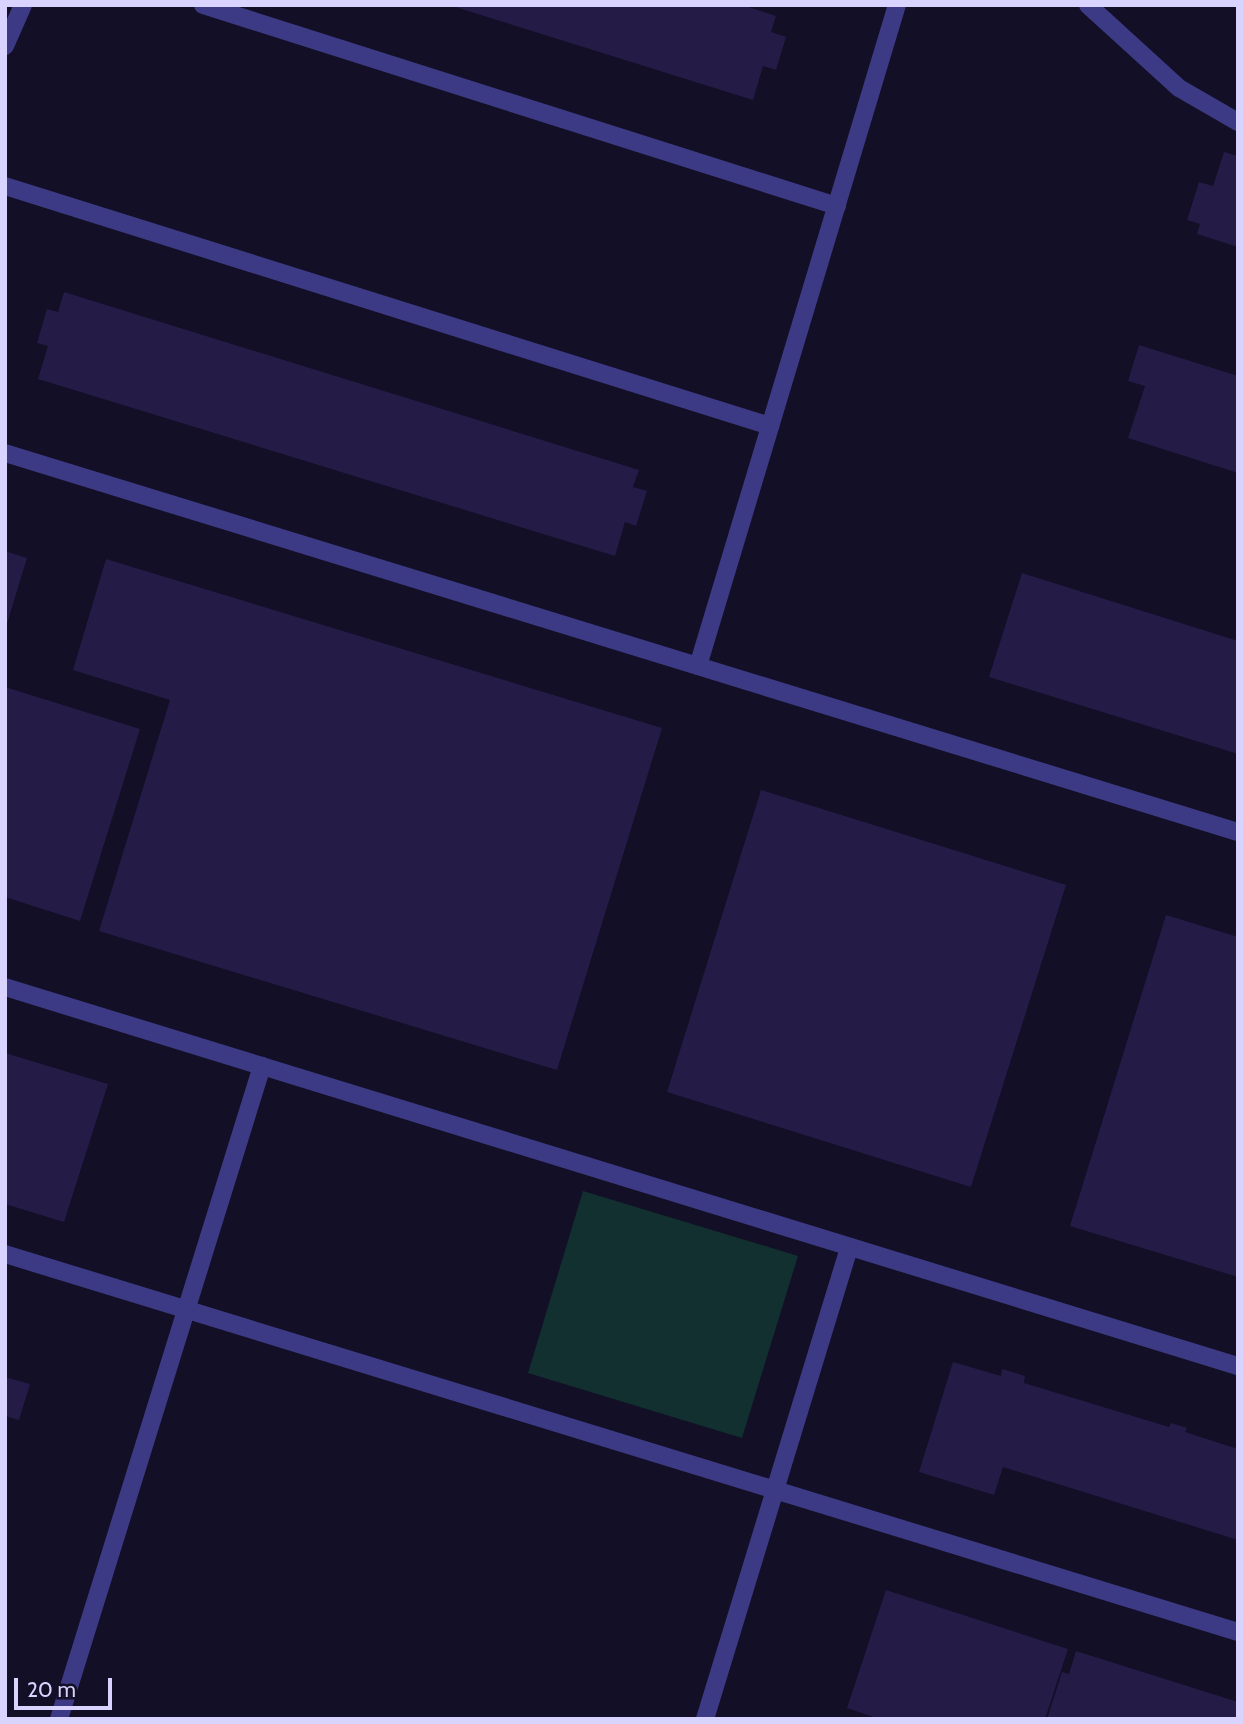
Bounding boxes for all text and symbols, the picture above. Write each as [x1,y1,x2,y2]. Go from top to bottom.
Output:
scale bar [18,1664,116,1708]
text: 20 m [27,1677,76,1702]

